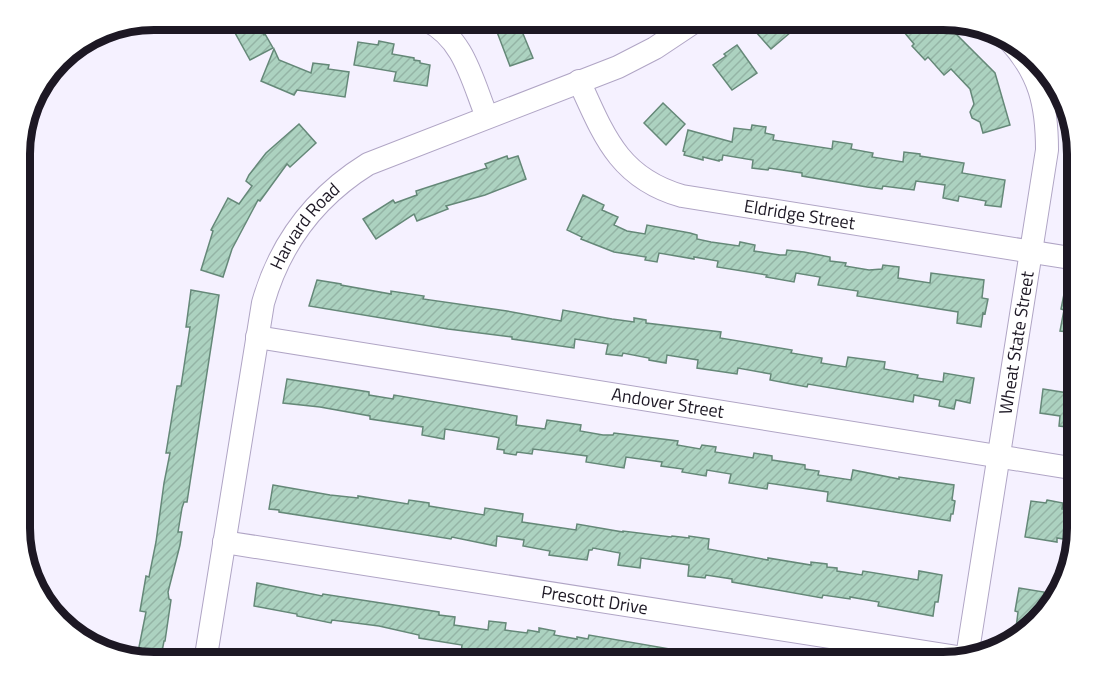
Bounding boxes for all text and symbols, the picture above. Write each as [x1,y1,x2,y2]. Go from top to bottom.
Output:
street label: Harvard Road [263,176,346,274]
street label: Eldridge Street [742,192,858,237]
street label: Wheat State Street [991,268,1041,416]
street label: Andover Street [610,380,727,425]
street label: Prescott Drive [539,578,650,621]

